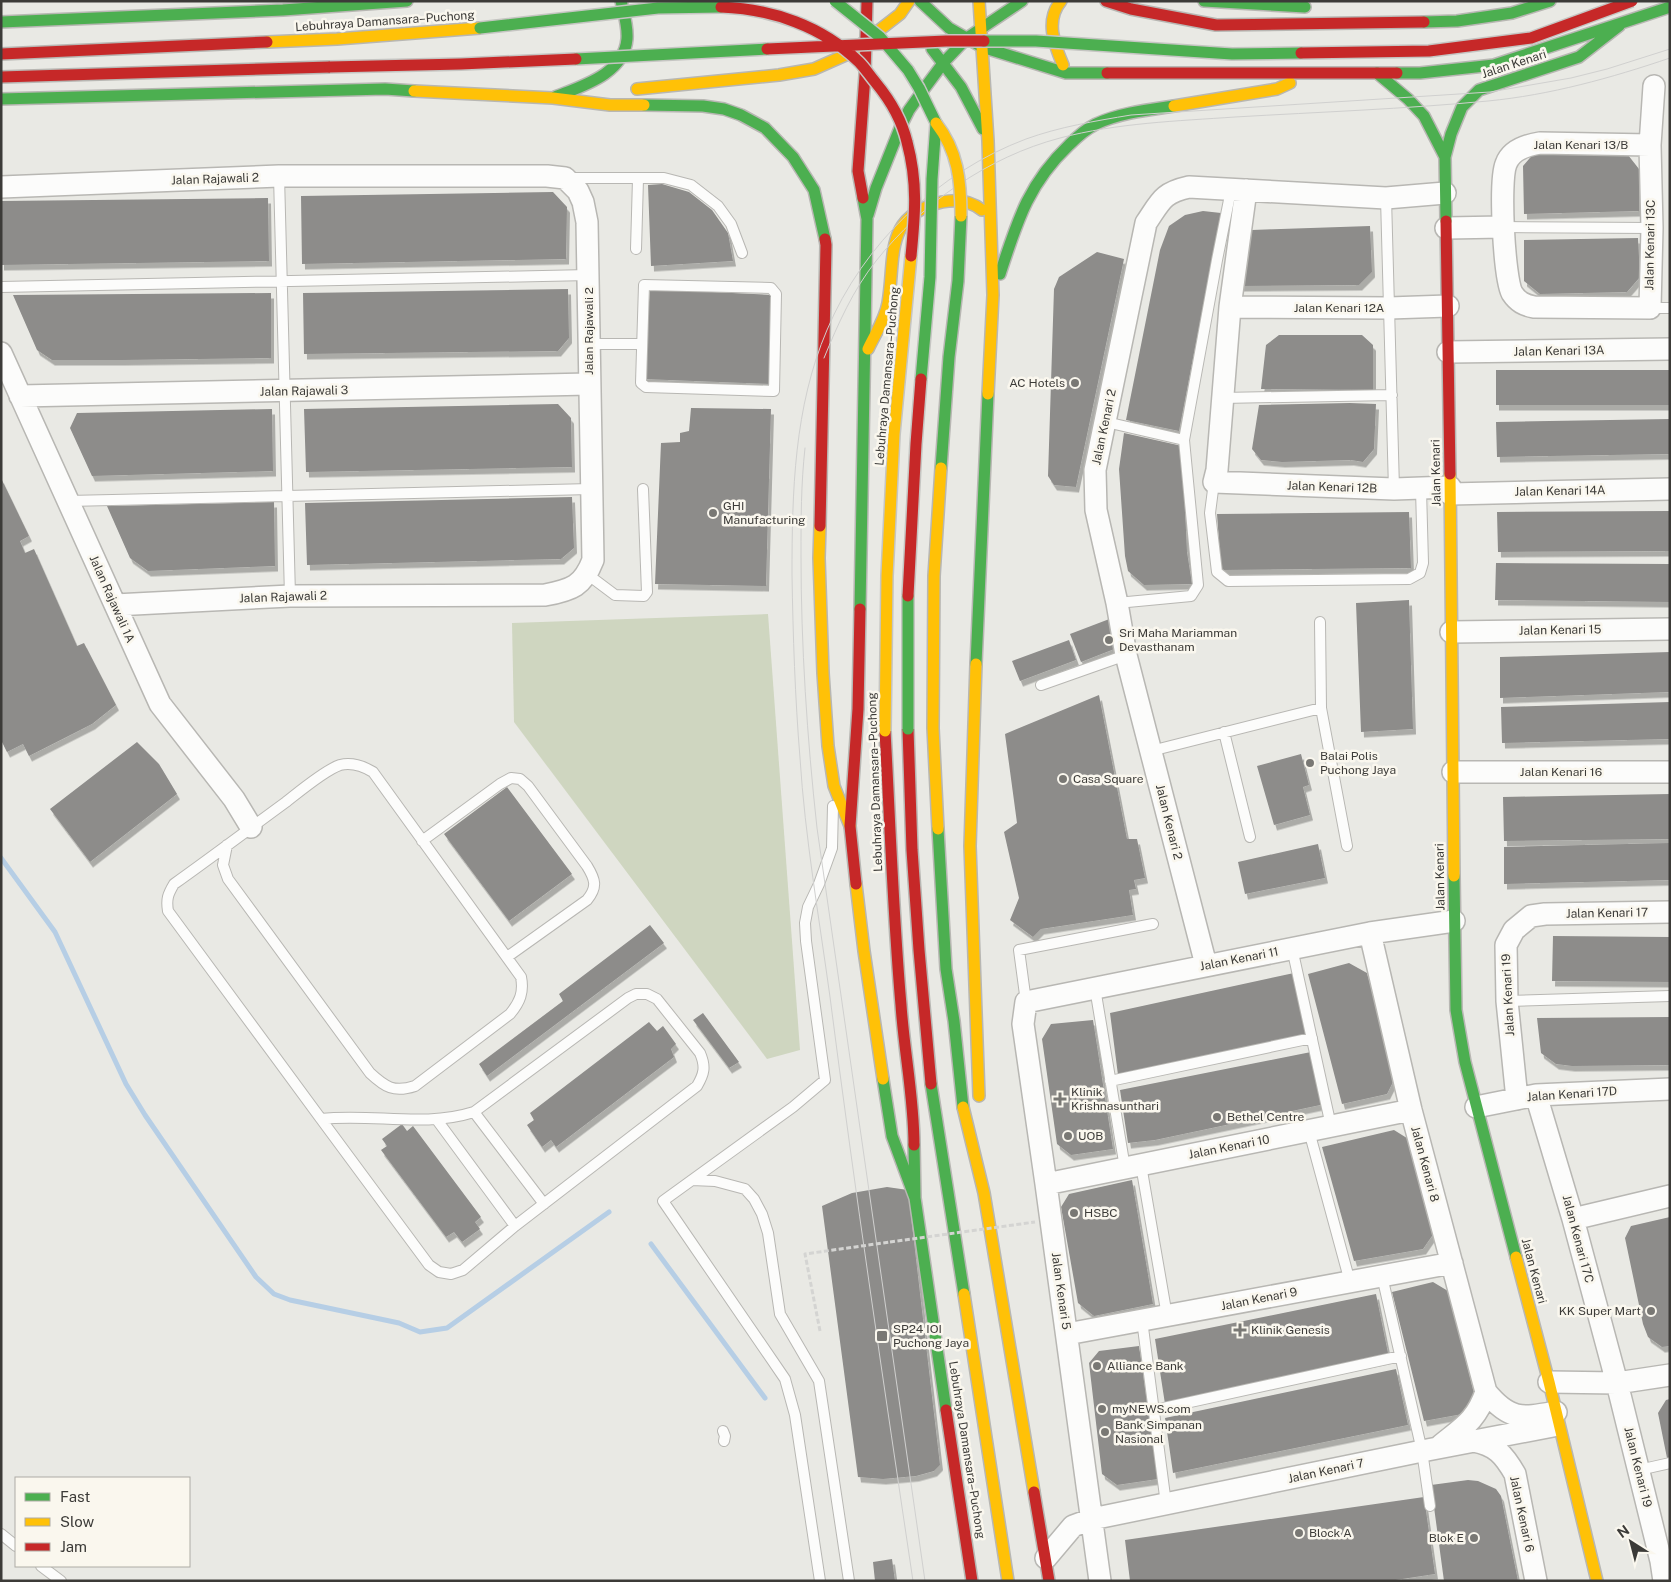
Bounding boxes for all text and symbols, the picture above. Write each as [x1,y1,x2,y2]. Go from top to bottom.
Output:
street label: Lebuhraya Damansara–Puchong [295,8,475,34]
street label: Jalan Kenari [1480,47,1548,81]
street label: Jalan Kenari 13/B [1534,138,1628,152]
street label: Jalan Rajawali 2 [171,170,259,188]
street label: Jalan Kenari 13C [1642,199,1658,291]
street label: Lebuhraya Damansara–Puchong [872,286,902,466]
street label: Jalan Rajawali 2 [582,287,596,375]
street label: Jalan Kenari 12A [1294,301,1385,315]
street label: Jalan Kenari 13A [1513,343,1605,359]
place label: AC Hotels [1009,376,1065,390]
marker: AC Hotels [1069,377,1081,389]
street label: Jalan Rajawali 3 [260,383,348,399]
street label: Jalan Kenari 2 [1089,388,1119,466]
street label: Jalan Kenari [1428,439,1444,507]
street label: Jalan Kenari 12B [1287,478,1377,496]
street label: Jalan Kenari 14A [1514,483,1606,499]
place label: GHI Manufacturing [723,499,806,527]
marker: GHI Manufacturing [707,507,719,519]
street label: Jalan Rajawali 1A [86,553,138,645]
street label: Jalan Rajawali 2 [239,588,327,606]
street label: Jalan Kenari 15 [1519,622,1602,638]
place label: Sri Maha Mariamman Devasthanam [1119,626,1237,654]
marker: Sri Maha Mariamman Devasthanam [1103,634,1115,646]
street label: Lebuhraya Damansara–Puchong [865,692,885,872]
place label: Balai Polis Puchong Jaya [1320,749,1396,777]
marker: Balai Polis Puchong Jaya [1304,757,1316,769]
street label: Jalan Kenari 16 [1520,765,1602,779]
place label: Casa Square [1073,772,1144,786]
marker: Casa Square [1057,773,1069,785]
street label: Jalan Kenari 2 [1153,783,1185,861]
street label: Jalan Kenari [1432,843,1448,911]
street label: Jalan Kenari 17 [1566,905,1648,921]
street label: Jalan Kenari 11 [1198,945,1280,973]
street label: Jalan Kenari 19 [1499,953,1517,1037]
street label: Jalan Kenari 17D [1526,1084,1618,1104]
place label: Klinik Krishnasunthari [1071,1085,1159,1113]
marker: Klinik Krishnasunthari [1053,1092,1067,1106]
place label: Bethel Centre [1227,1110,1305,1124]
marker: Bethel Centre [1211,1111,1223,1123]
street label: Jalan Kenari 8 [1408,1125,1442,1204]
place label: UOB [1078,1129,1103,1143]
marker: UOB [1062,1130,1074,1142]
street label: Jalan Kenari 10 [1187,1132,1271,1162]
street label: Jalan Kenari 17C [1560,1193,1596,1285]
place label: HSBC [1084,1206,1117,1220]
marker: HSBC [1068,1207,1080,1219]
street label: Jalan Kenari [1519,1237,1549,1305]
street label: Jalan Kenari 5 [1049,1252,1073,1331]
street label: Jalan Kenari 9 [1220,1285,1298,1313]
place label: KK Super Mart [1559,1304,1641,1318]
marker: KK Super Mart [1645,1305,1657,1317]
place label: SP24 IOI Puchong Jaya [893,1322,969,1350]
marker: Klinik Genesis [1233,1323,1247,1337]
place label: Klinik Genesis [1251,1323,1330,1337]
marker: SP24 IOI Puchong Jaya [875,1329,889,1343]
place label: Alliance Bank [1107,1359,1184,1373]
street label: Lebuhraya Damansara–Puchong [946,1360,988,1540]
marker: Alliance Bank [1091,1360,1103,1372]
place label: myNEWS.com [1112,1402,1191,1416]
marker: myNEWS.com [1096,1403,1108,1415]
place label: Bank Simpanan Nasional [1115,1418,1202,1446]
street label: Jalan Kenari 19 [1621,1425,1655,1509]
marker: Bank Simpanan Nasional [1099,1426,1111,1438]
street label: Jalan Kenari 7 [1287,1456,1365,1486]
street label: Jalan Kenari 6 [1507,1475,1537,1553]
legend [15,1477,190,1567]
text: Fast [60,1488,90,1505]
text: Slow [60,1513,95,1530]
north arrow [1606,1517,1656,1567]
text: N [1614,1522,1632,1541]
place label: Block A [1309,1526,1352,1540]
marker: Block A [1293,1527,1305,1539]
place label: Blok E [1429,1531,1464,1545]
marker: Blok E [1468,1532,1480,1544]
text: Jam [60,1538,87,1555]

